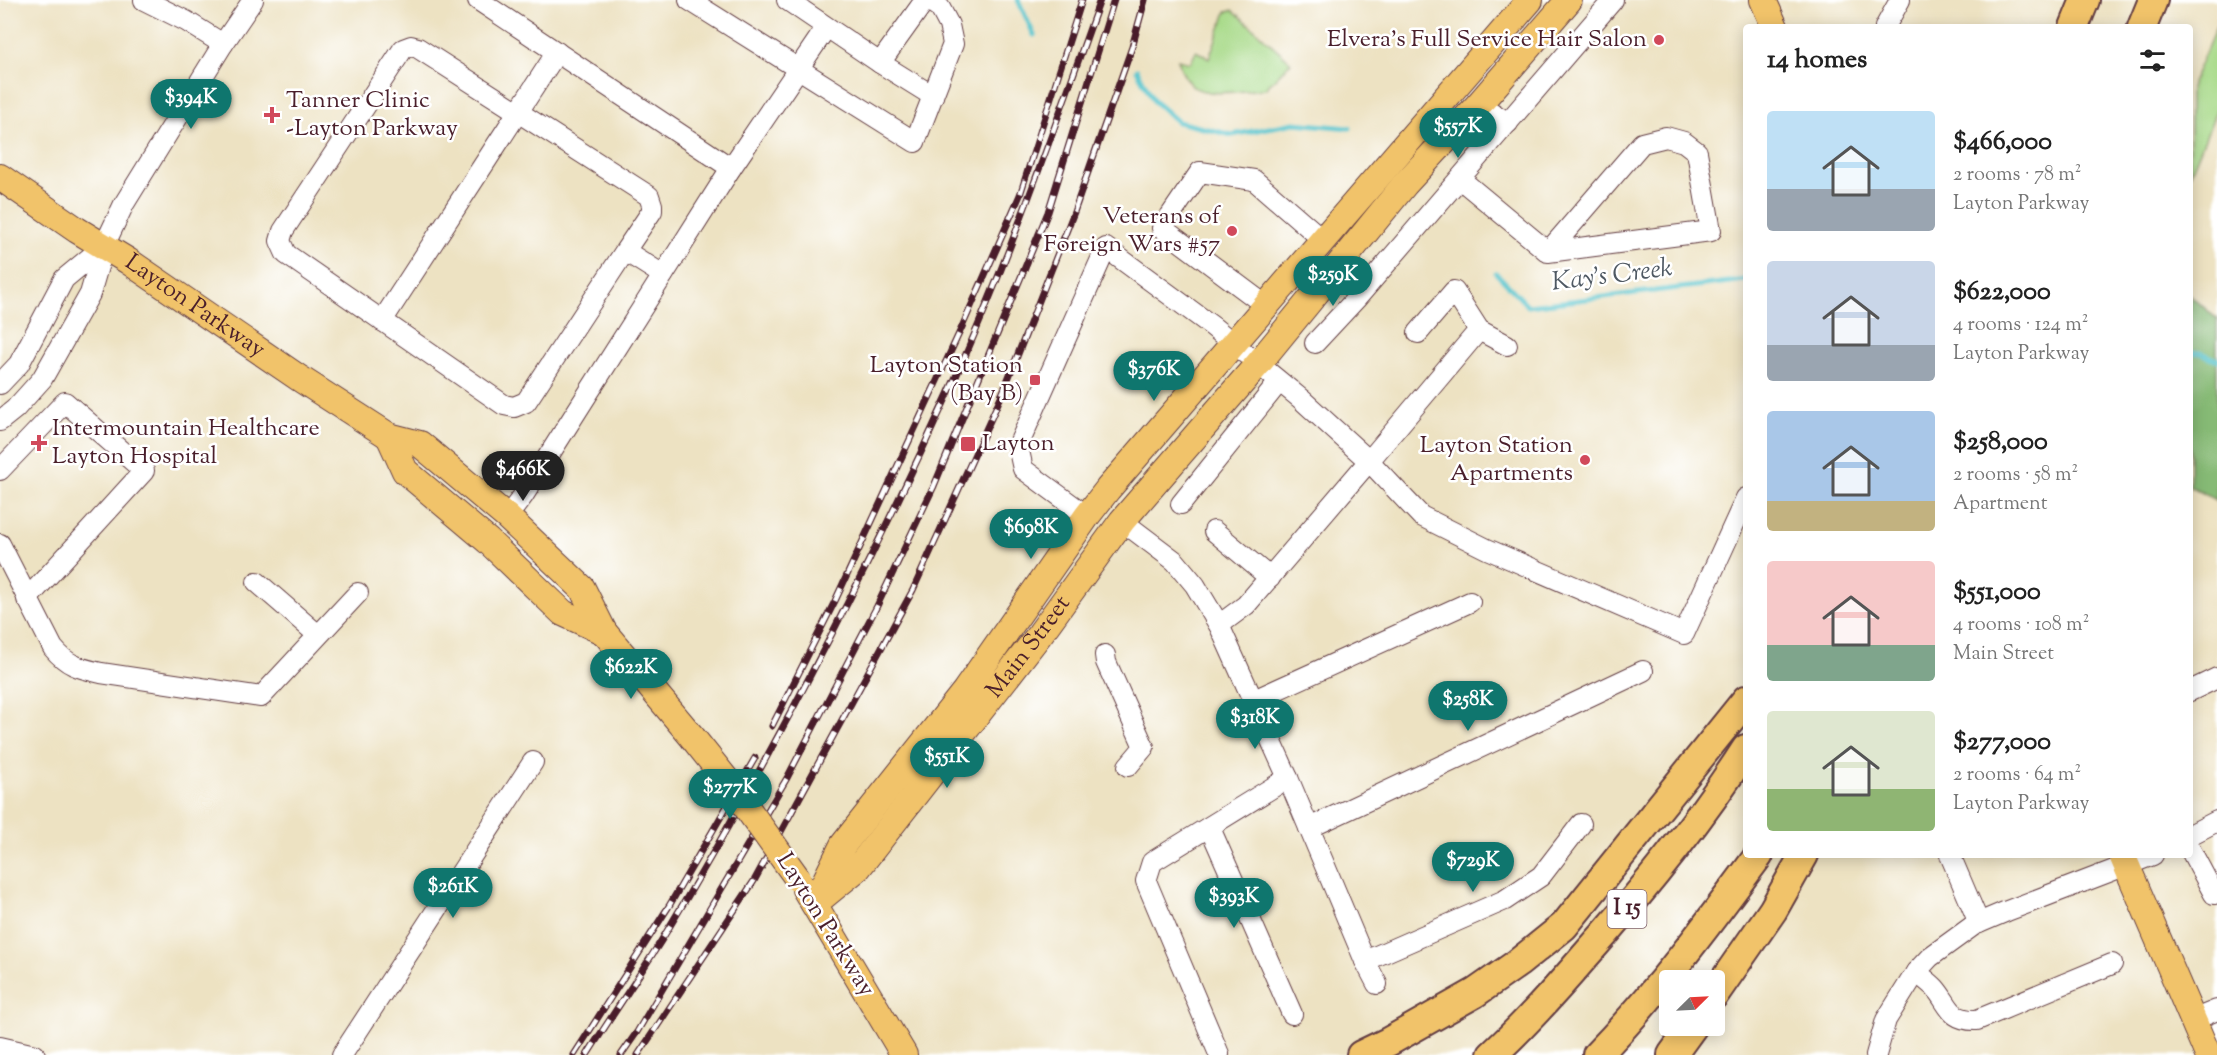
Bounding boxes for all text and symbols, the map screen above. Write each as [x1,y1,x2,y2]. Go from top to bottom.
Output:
place label: Elvera's Full Service Hair Salon [1327,23,1647,57]
marker: Elvera's Full Service Hair Salon [1652,33,1666,47]
text: 14 homes [1767,42,1867,79]
icon: filters [2136,44,2169,77]
pin: $394K [149,79,233,130]
text: $394K [165,84,217,113]
place label: Tanner Clinic -Layton Parkway [286,84,458,146]
marker: Tanner Clinic -Layton Parkway [263,106,281,124]
pin: $557K [1416,108,1500,159]
text: $557K [1433,113,1483,142]
text: $466,000 [1953,124,2052,161]
icon: home [1815,135,1887,207]
text: 2 rooms · 78 m² [1953,161,2082,190]
text: Layton Parkway [1953,190,2090,219]
place label: Veterans of Foreign Wars #57 [1044,200,1222,262]
marker: Veterans of Foreign Wars #57 [1225,224,1239,238]
street label: Layton Parkway [117,246,272,367]
water label: Kay's Creek [1550,250,1675,302]
pin: $259K [1291,256,1375,307]
text: $259K [1307,261,1359,290]
text: $622,000 [1953,274,2051,311]
icon: home [1815,285,1887,357]
text: 4 rooms · 124 m² [1953,311,2088,340]
text: Layton Parkway [1953,340,2090,369]
place label: Layton Station (Bay B) [870,349,1023,411]
pin: $376K [1112,351,1196,402]
text: $376K [1127,356,1181,385]
marker: Layton Station (Bay B) [1028,373,1042,387]
place label: Intermountain Healthcare Layton Hospital [52,412,320,474]
text: $258,000 [1953,424,2048,461]
place label: Layton [982,427,1055,461]
place label: Layton Station Apartments [1420,429,1573,491]
marker: Intermountain Healthcare Layton Hospital [30,434,48,452]
marker: Layton [959,435,977,453]
icon: home [1815,435,1887,507]
pin: $466K [481,451,565,502]
marker: Layton Station Apartments [1578,453,1592,467]
text: $466K [496,456,550,485]
text: 2 rooms · 58 m² [1953,461,2078,490]
text: Apartment [1953,490,2048,519]
pin: $698K [989,509,1073,560]
text: $698K [1004,514,1058,543]
text: $551,000 [1953,574,2041,611]
icon: home [1815,585,1887,657]
street label: Main Street [979,589,1079,706]
text: 4 rooms · 108 m² [1953,611,2089,640]
text: Main Street [1953,640,2054,669]
pin: $622K [589,649,673,700]
text: $622K [604,654,658,683]
pin: $258K [1426,681,1510,732]
text: $258K [1442,686,1494,715]
pin: $318K [1213,699,1297,750]
text: $318K [1230,704,1280,733]
text: $277,000 [1953,724,2051,761]
icon: home [1815,735,1887,807]
pin: $551K [905,738,989,789]
text: $551K [924,743,970,772]
text: 2 rooms · 64 m² [1953,761,2081,790]
pin: $277K [688,769,772,820]
text: $277K [703,774,757,803]
text: Layton Parkway [1953,790,2090,819]
pin: $729K [1431,842,1515,893]
street label: Layton Parkway [767,847,883,1004]
text: $729K [1446,847,1500,876]
pin: $261K [411,868,495,919]
text: $261K [427,873,479,902]
pin: $393K [1192,878,1276,929]
text: $393K [1209,883,1259,912]
road number: I 15 [1608,890,1646,928]
north arrow [1659,970,1725,1036]
map controls [1659,970,1725,1036]

